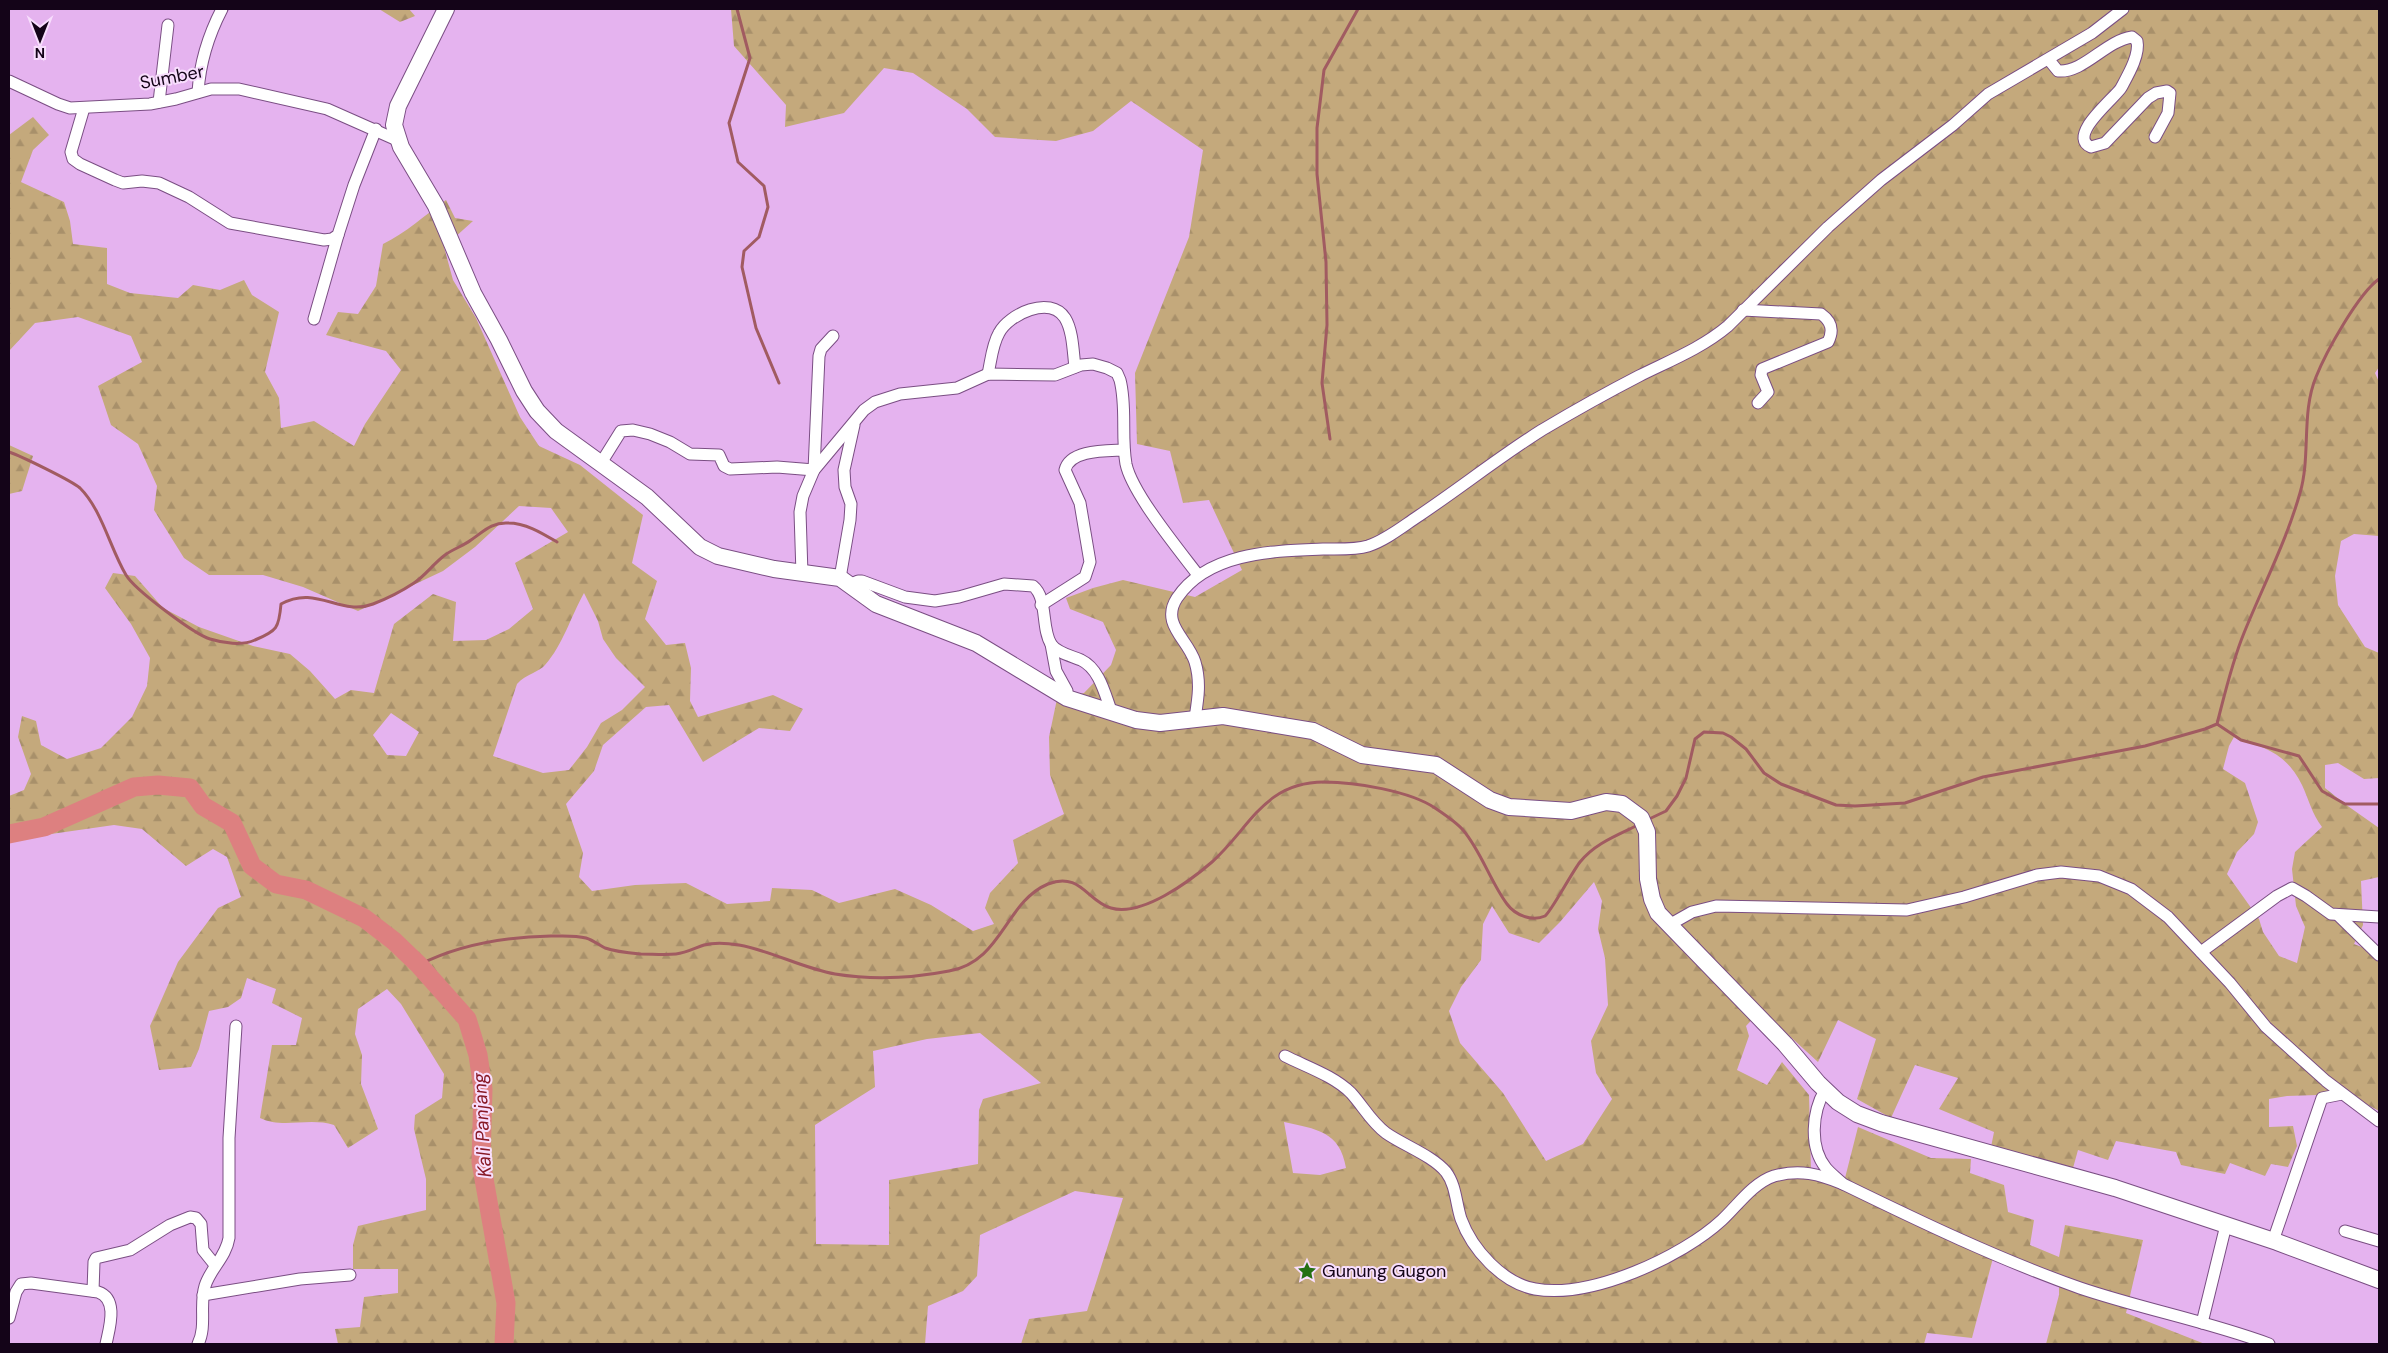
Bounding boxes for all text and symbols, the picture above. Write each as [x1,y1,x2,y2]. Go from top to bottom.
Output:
north arrow [15,15,65,65]
text: N [35,44,45,62]
street label: Sumber [138,59,206,95]
water label: Kali Panjang [467,1072,497,1178]
place label: Gunung Gugon [1322,1259,1446,1283]
place icon: Gunung Gugon [1296,1260,1318,1282]

